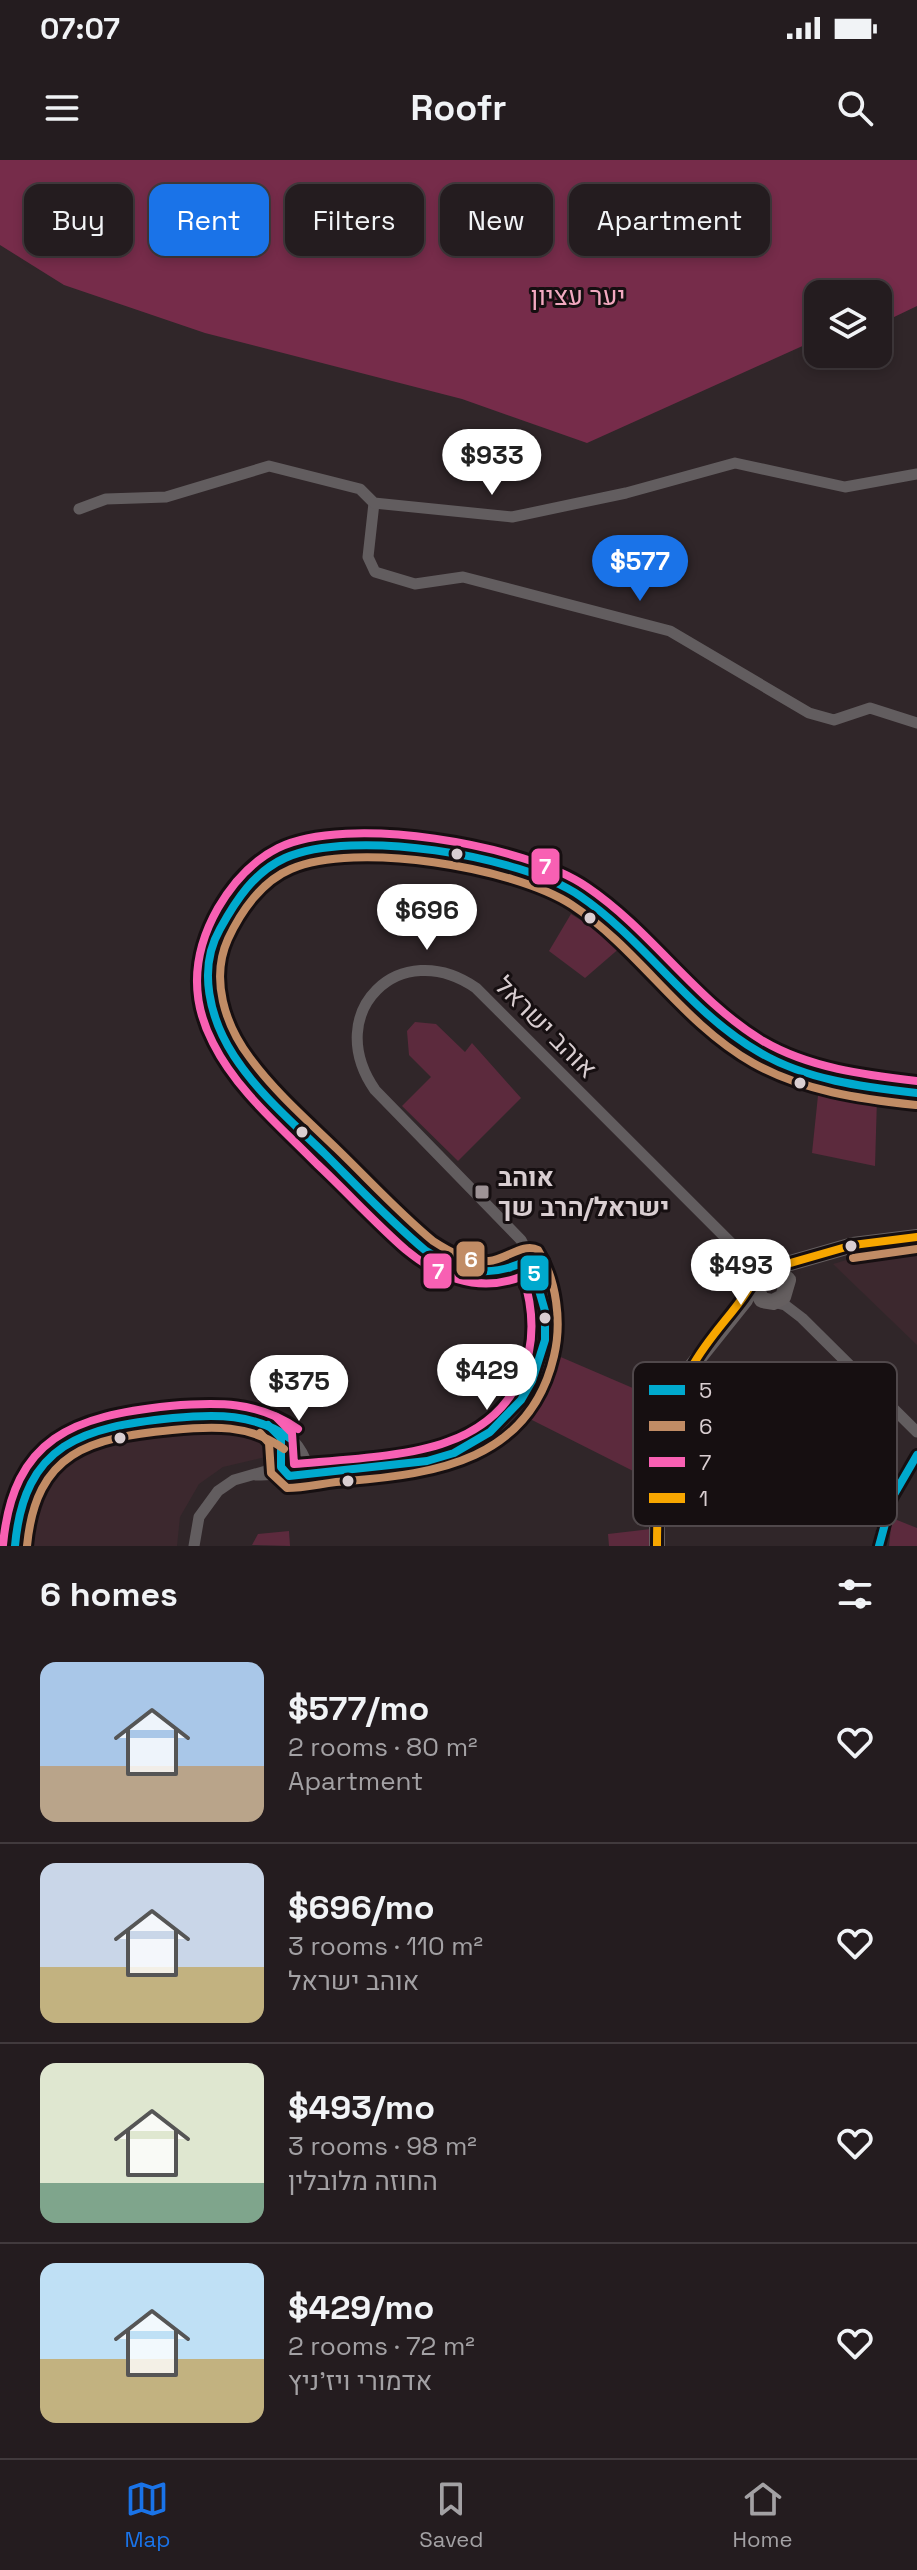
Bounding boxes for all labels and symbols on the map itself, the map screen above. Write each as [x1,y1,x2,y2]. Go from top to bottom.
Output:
park label: יער עציון [531,279,625,313]
pin: $933 [445,429,539,497]
pin: $577 [593,535,687,603]
unlabelled marker [449,846,465,862]
line badge: 7 [530,847,561,886]
text: 7 [539,852,551,880]
pin: $696 [380,884,474,952]
unlabelled marker [582,910,598,926]
street label: אוהב ישראל [488,969,604,1085]
unlabelled marker [792,1075,808,1091]
unlabelled marker [294,1124,310,1140]
place label: אוהב ישראל/הרב שך [498,1160,669,1224]
marker: אוהב ישראל/הרב שך [473,1183,491,1201]
unlabelled marker [843,1238,859,1254]
pin: $493 [694,1239,788,1307]
line badge: 6 [455,1240,486,1278]
text: 6 [464,1245,478,1273]
line badge: 7 [422,1252,453,1290]
line badge: 5 [519,1254,550,1292]
text: 7 [432,1257,444,1285]
text: 5 [527,1259,541,1287]
unlabelled marker [537,1310,553,1326]
pin: $429 [440,1344,534,1412]
pin: $375 [252,1355,346,1423]
legend [633,1362,897,1526]
text: 5 [699,1376,712,1404]
text: 6 [699,1412,712,1440]
unlabelled marker [112,1430,128,1446]
text: 7 [699,1448,711,1476]
unlabelled marker [340,1473,356,1489]
text: 1 [699,1484,708,1512]

